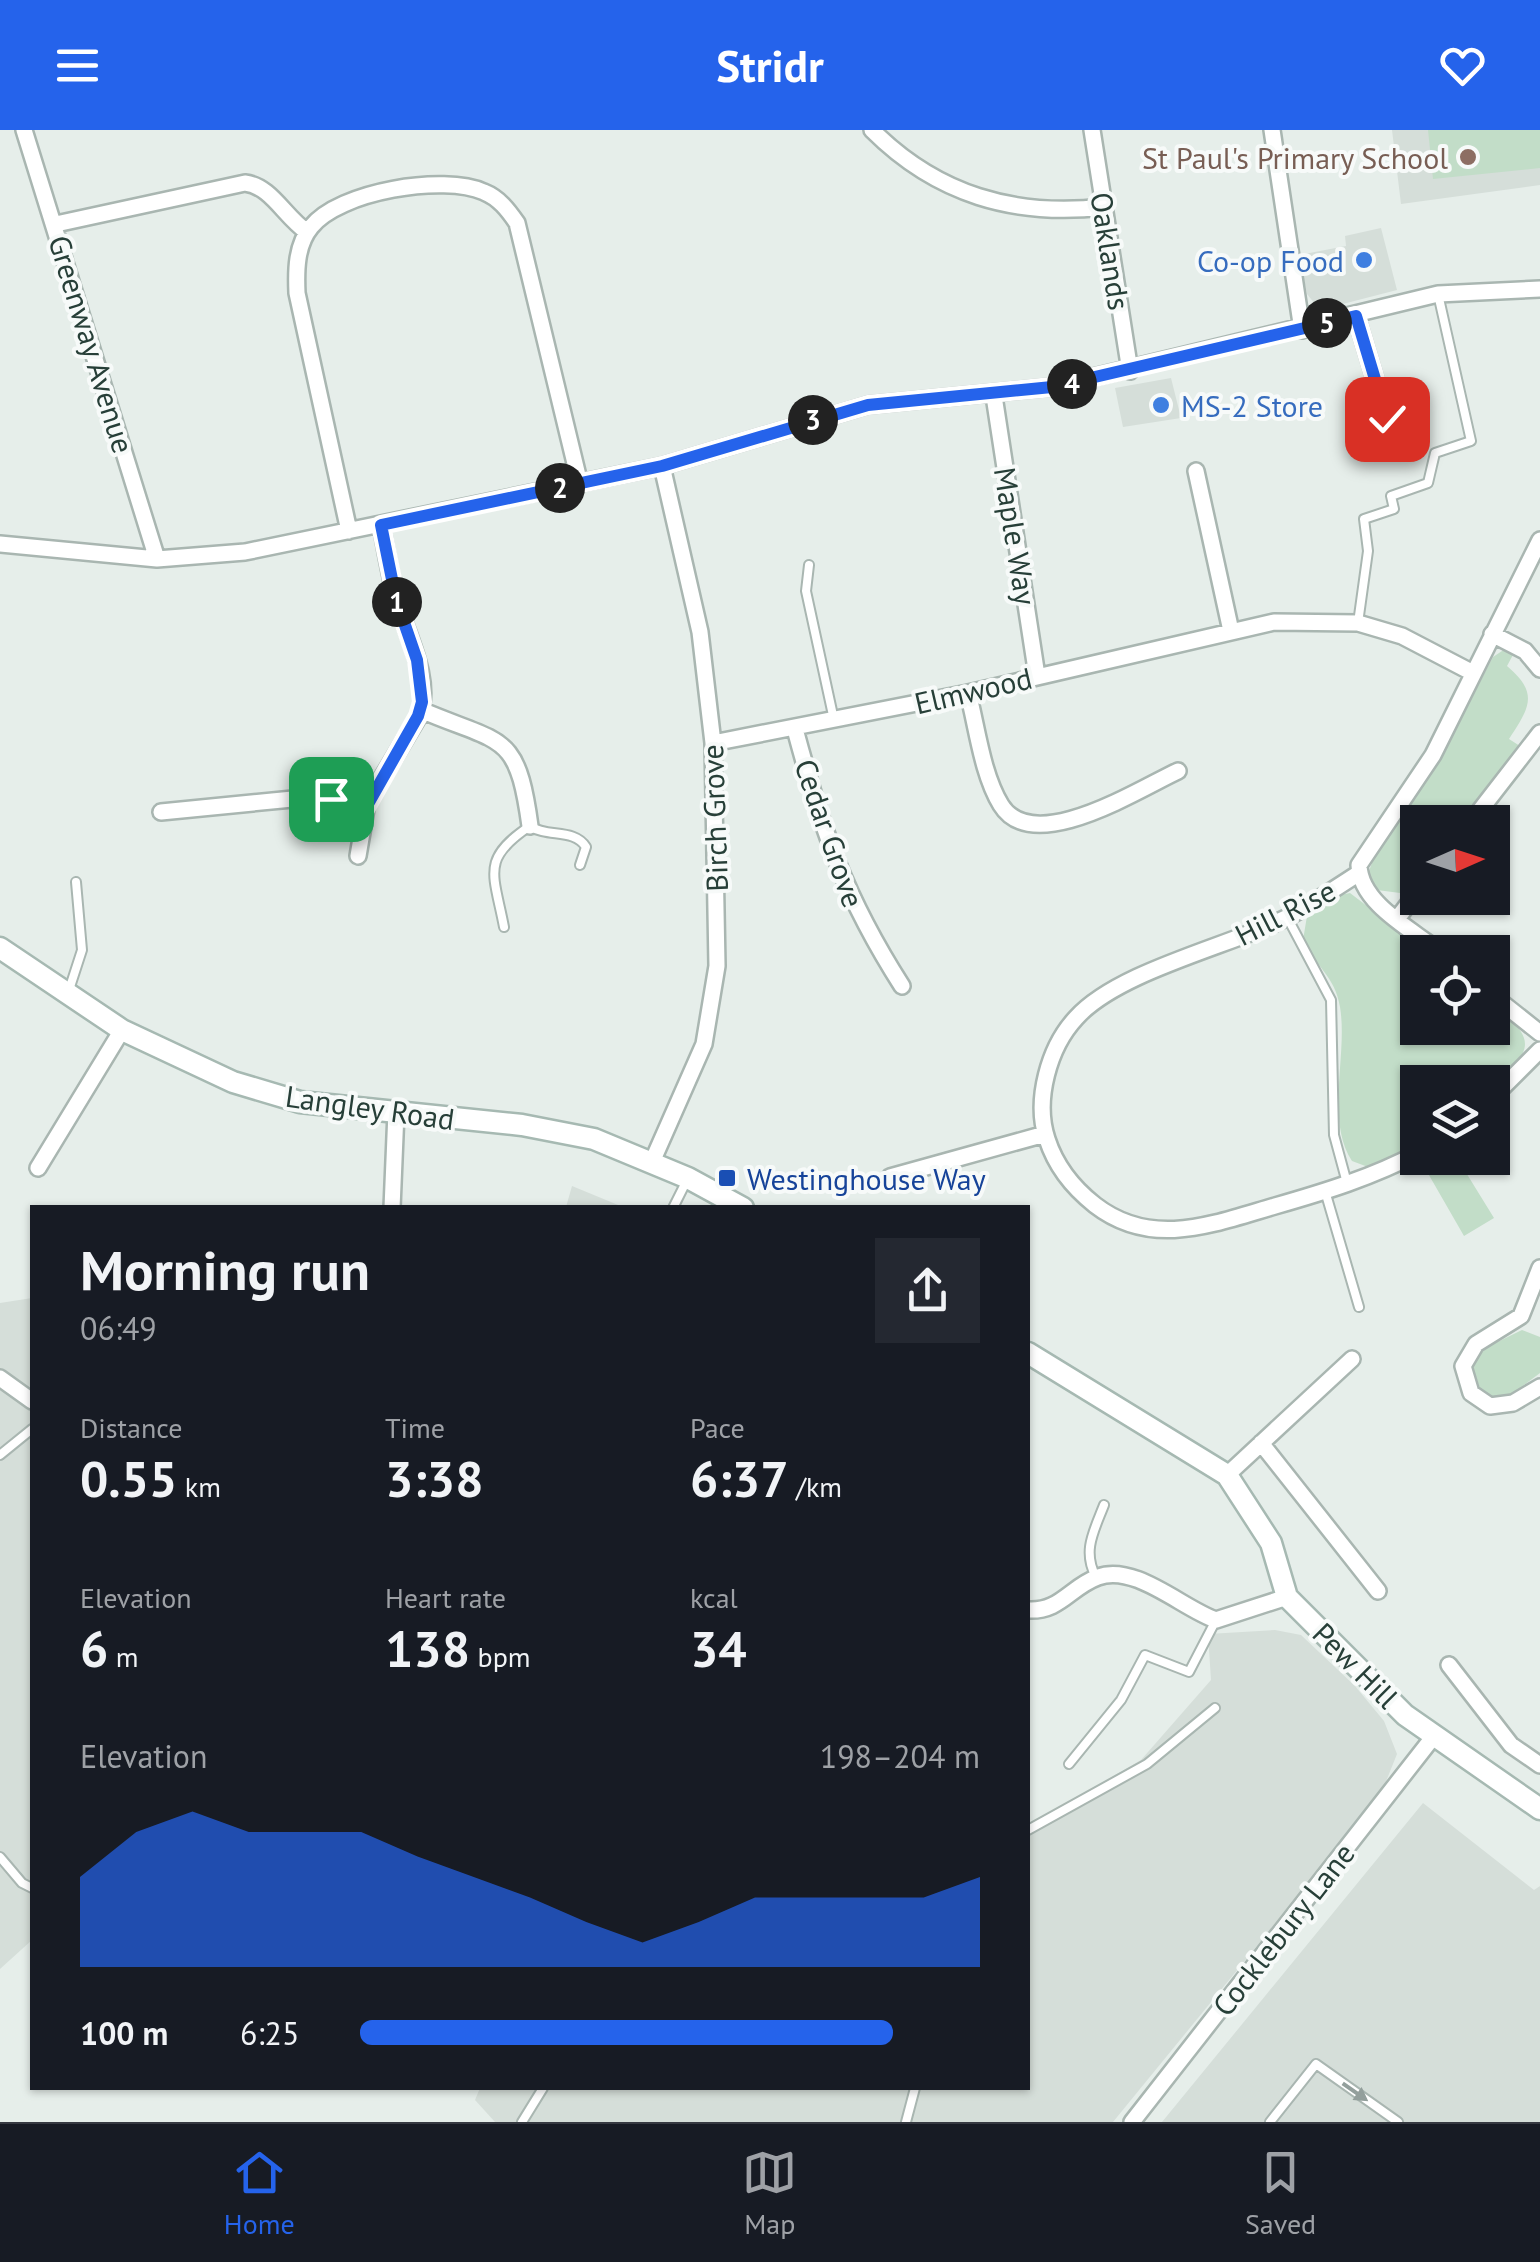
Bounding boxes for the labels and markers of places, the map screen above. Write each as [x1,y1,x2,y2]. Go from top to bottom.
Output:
place label: St Paul's Primary School [1142,138,1448,177]
marker: St Paul's Primary School [1457,146,1479,168]
place label: Co-op Food [1197,241,1344,280]
marker: Co-op Food [1353,249,1375,271]
pin: 5 [1302,298,1352,348]
pin: 4 [1047,359,1097,409]
pin [1345,377,1430,462]
place label: MS-2 Store [1181,386,1323,425]
marker: MS-2 Store [1150,394,1172,416]
pin: 3 [788,395,838,445]
pin: 2 [535,463,585,513]
pin: 1 [372,577,422,627]
pin [289,757,374,842]
place label: Westinghouse Way [747,1159,986,1198]
marker: Westinghouse Way [716,1167,738,1189]

